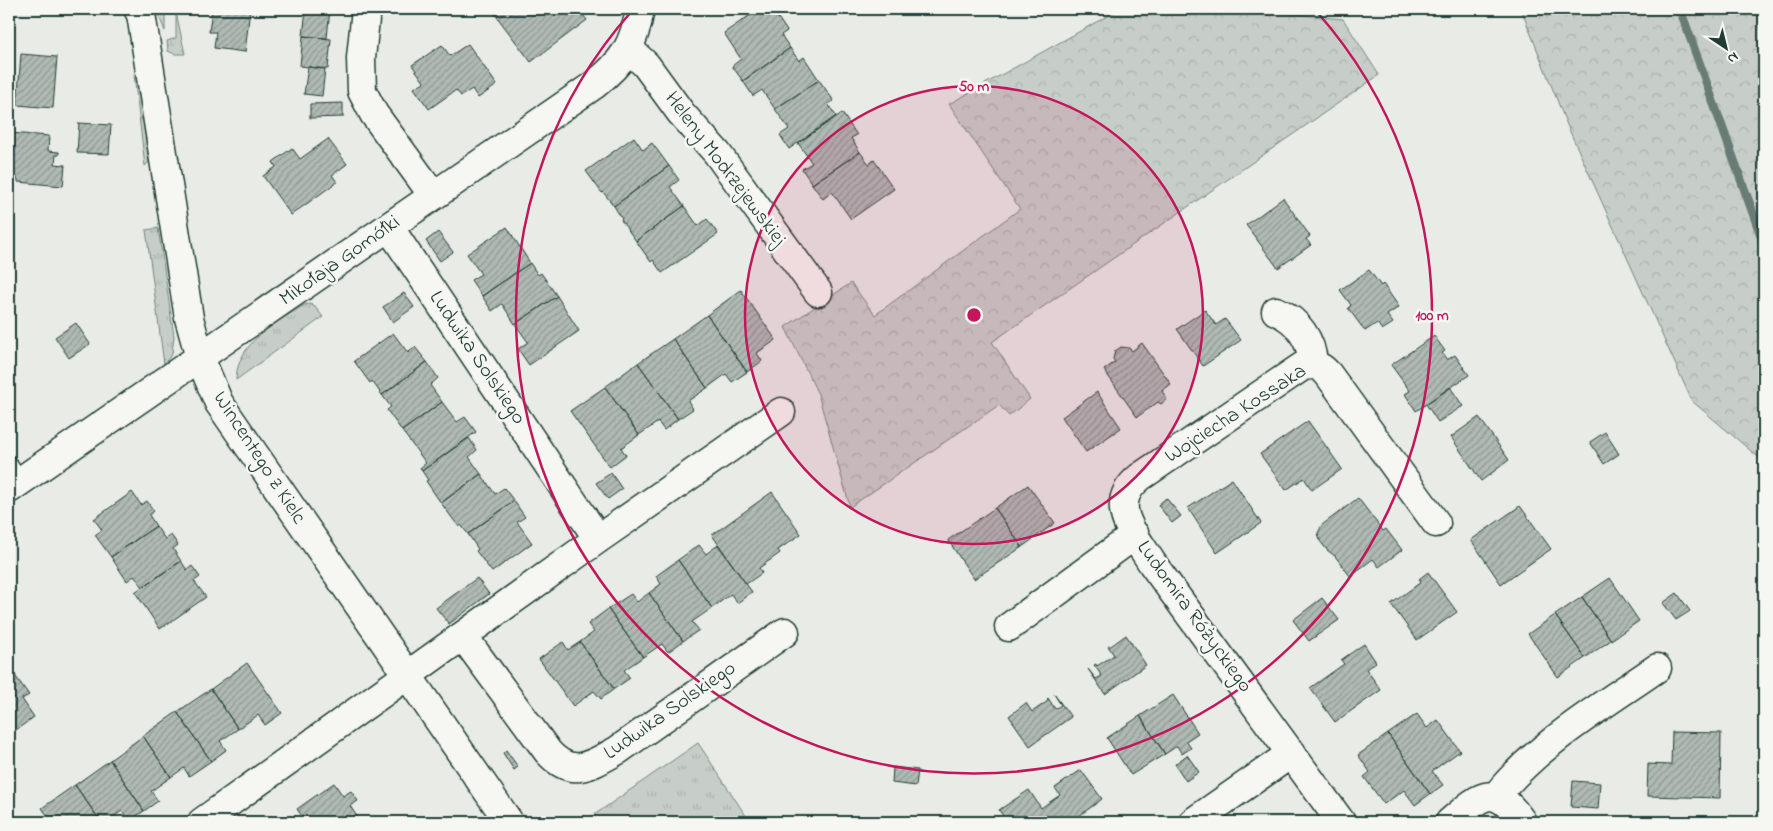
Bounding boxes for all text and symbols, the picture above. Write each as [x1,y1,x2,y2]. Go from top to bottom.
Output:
north arrow [1700,22,1750,72]
text: N [1723,46,1742,69]
text: 50 m [959,76,990,98]
street label: Heleny Modrzejewskiej [655,85,794,254]
street label: Mikołaja Gomółki [274,208,406,314]
street label: Ludwika Solskiego [419,285,533,432]
text: 100 m [1415,305,1449,327]
centre of rings [965,306,983,324]
street label: Wojciecha Kossaka [1159,357,1313,471]
street label: Wincentego z Kielc [203,386,314,532]
street label: Ludomira Różyckiego [1127,535,1259,700]
street label: Ludwika Solskiego [598,654,744,770]

